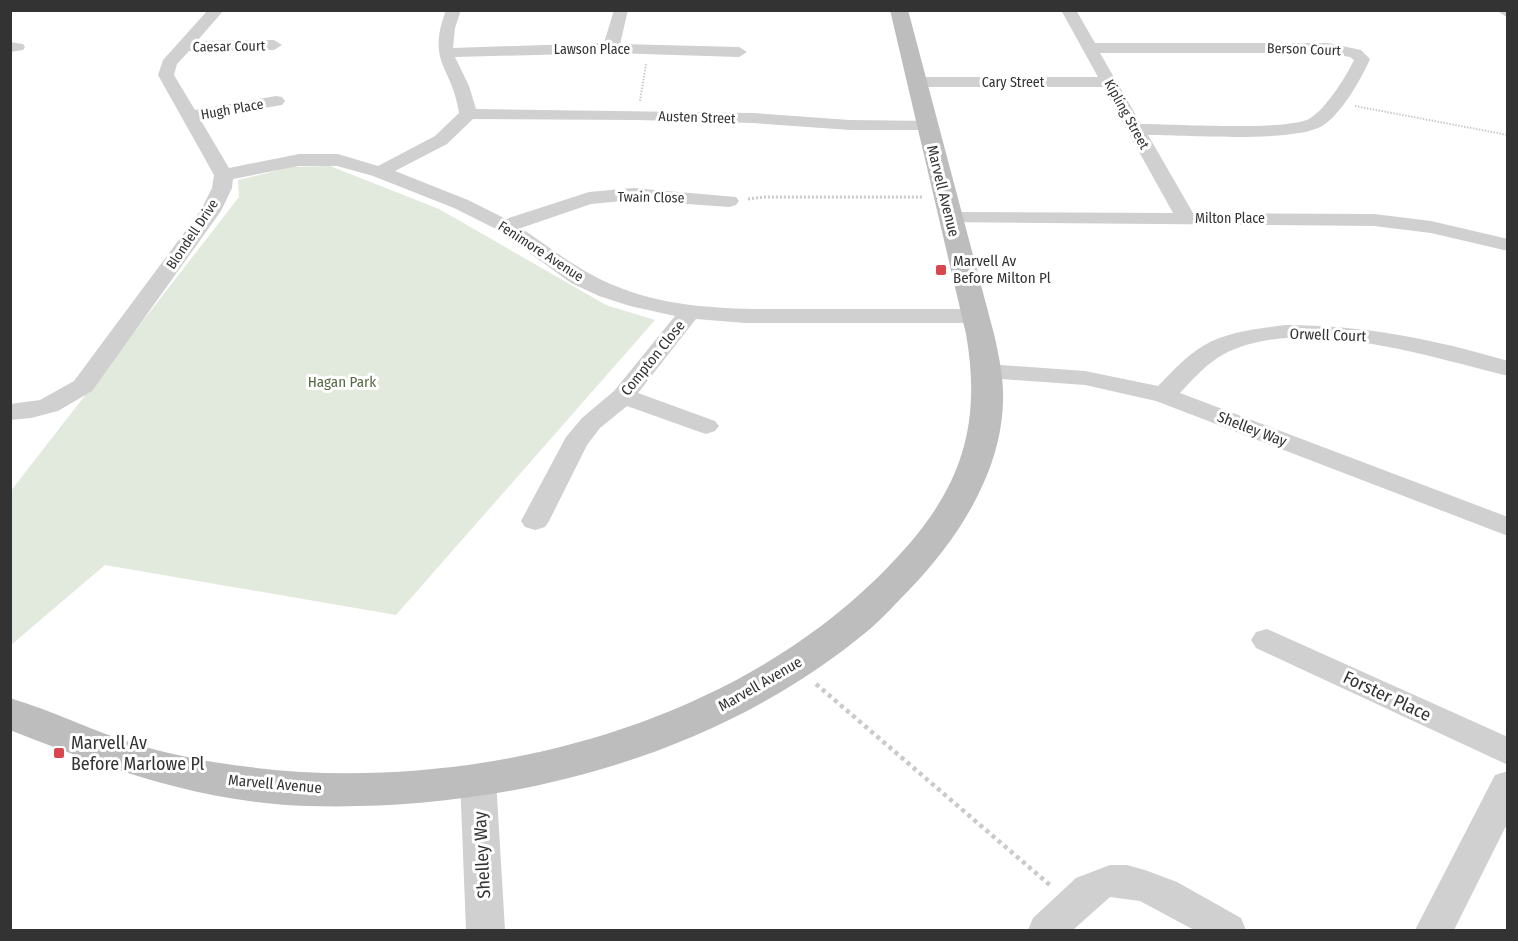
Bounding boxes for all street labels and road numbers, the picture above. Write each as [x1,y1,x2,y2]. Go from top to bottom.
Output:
street label: Caesar Court [193,37,266,56]
street label: Berson Court [1267,40,1342,59]
street label: Lawson Place [554,41,630,58]
street label: Cary Street [982,74,1045,91]
street label: Kipling Street [1100,76,1153,153]
street label: Hugh Place [199,96,265,123]
street label: Austen Street [658,108,736,127]
street label: Marvell Avenue [923,143,963,239]
street label: Twain Close [617,188,685,207]
street label: Blondell Drive [163,196,222,273]
street label: Milton Place [1195,210,1265,227]
street label: Fenimore Avenue [495,218,587,285]
street label: Compton Close [617,317,689,399]
street label: Orwell Court [1289,325,1367,345]
street label: Shelley Way [1215,408,1289,451]
street label: Marvell Avenue [715,653,805,715]
street label: Forster Place [1340,666,1435,726]
street label: Marvell Avenue [227,771,323,797]
street label: Shelley Way [469,811,495,899]

